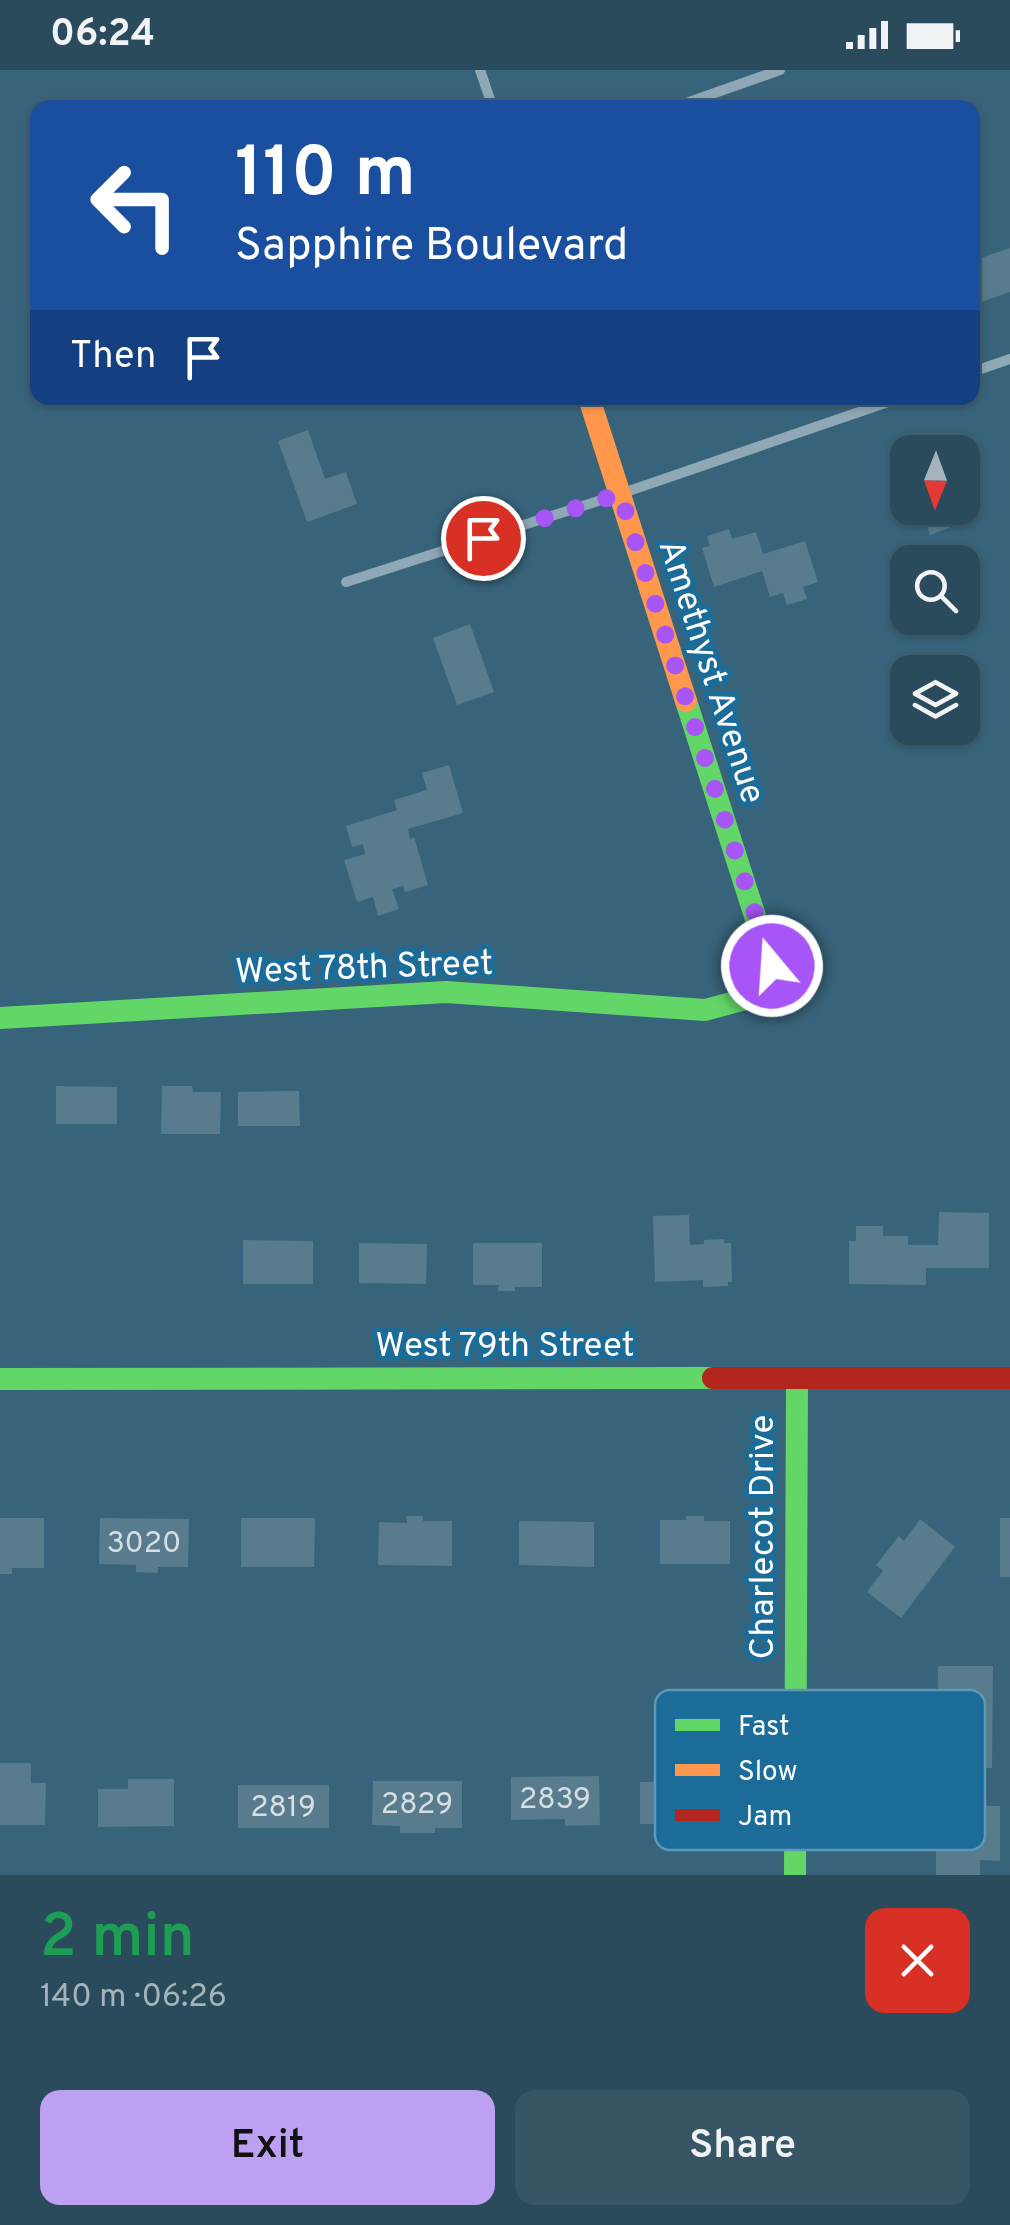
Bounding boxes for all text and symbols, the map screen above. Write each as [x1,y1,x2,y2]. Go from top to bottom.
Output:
text: 06:24 [50,11,155,60]
text: 110 m [235,132,416,221]
icon: left [70,140,200,270]
text: Sapphire Boulevard [235,219,628,276]
icon: arrive [176,330,231,385]
text: Then [70,333,156,382]
north arrow [890,435,980,525]
map controls [890,435,980,745]
pin [441,496,526,581]
icon: arrive [456,511,511,566]
street label: Amethyst Avenue [647,534,774,810]
button: search [890,545,980,635]
button: layers [890,655,980,745]
position arrow [720,914,824,1018]
street label: West 78th Street [234,943,494,995]
street label: West 79th Street [375,1325,635,1369]
street label: Charlecot Drive [742,1415,786,1659]
house number: 3020 [107,1526,181,1563]
legend [655,1690,985,1850]
text: Fast [738,1710,790,1746]
text: Slow [738,1755,797,1791]
house number: 2839 [519,1782,591,1819]
house number: 2829 [381,1787,453,1824]
house number: 2819 [250,1790,316,1827]
text: Jam [738,1800,792,1836]
text: 2 min [40,1902,195,1978]
button: close [865,1908,970,2013]
text: 140 m · 06:26 [40,1978,227,2018]
button: Exit [40,2090,495,2205]
button: Share [515,2090,970,2205]

